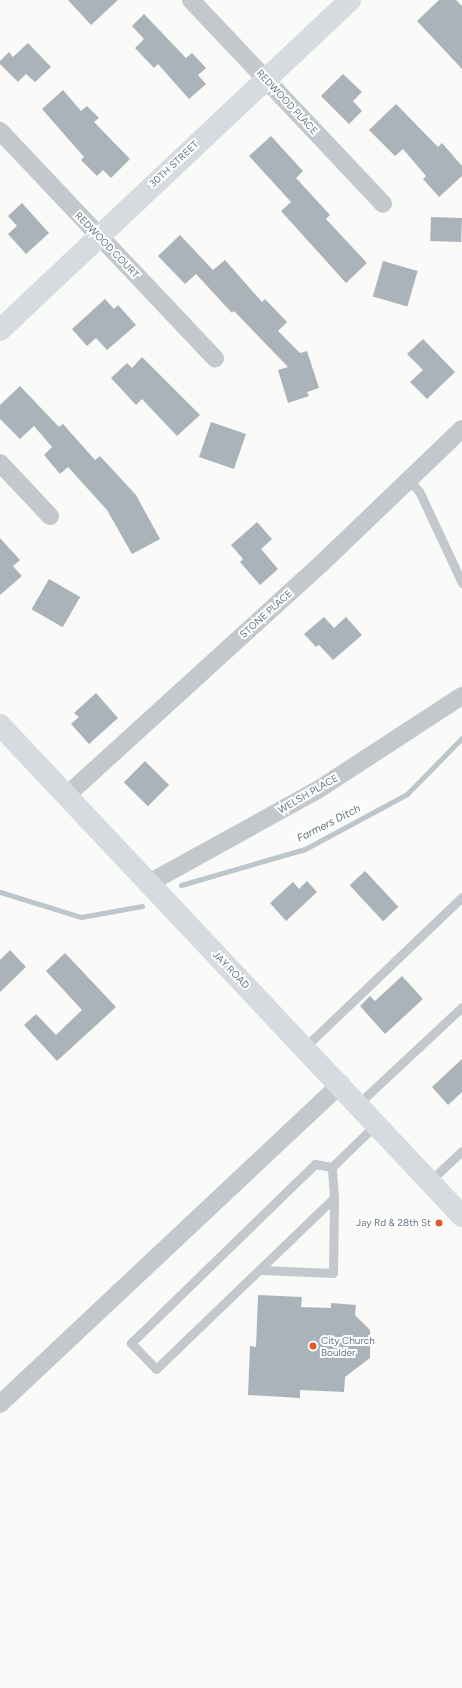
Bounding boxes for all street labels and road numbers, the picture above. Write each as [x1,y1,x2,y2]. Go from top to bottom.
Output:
street label: REDWOOD PLACE [254,67,320,137]
street label: 30TH STREET [147,138,201,190]
street label: REDWOOD COURT [72,209,142,281]
street label: STONE PLACE [237,587,295,641]
street label: WELSH PLACE [276,772,340,816]
street label: JAY ROAD [210,949,252,991]

